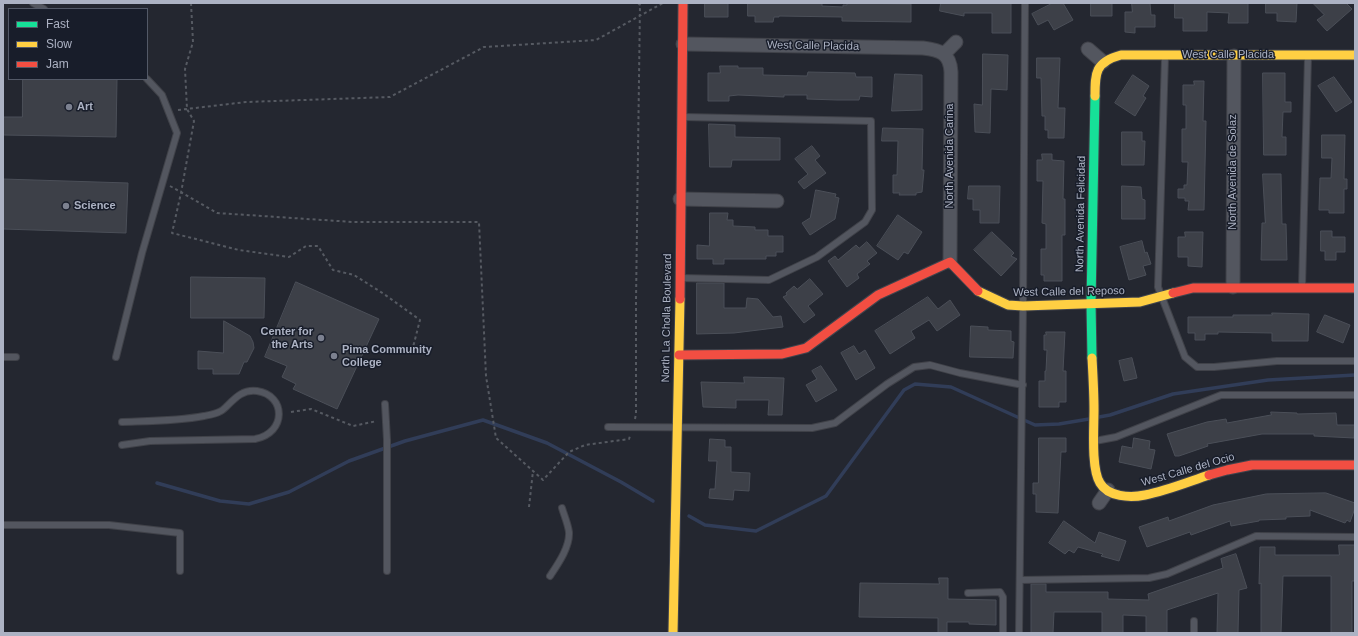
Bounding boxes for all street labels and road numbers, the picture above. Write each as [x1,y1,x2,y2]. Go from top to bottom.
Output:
street label: West Calle Placida [767,39,859,53]
street label: West Calle Placida [1182,48,1274,62]
street label: North Avenida Carina [943,104,957,208]
street label: North Avenida de Solaz [1226,114,1240,230]
street label: North Avenida Felicidad [1073,156,1089,272]
street label: North La Cholla Boulevard [659,253,675,383]
street label: West Calle del Reposo [1013,284,1125,300]
street label: West Calle del Ocio [1140,450,1236,490]

